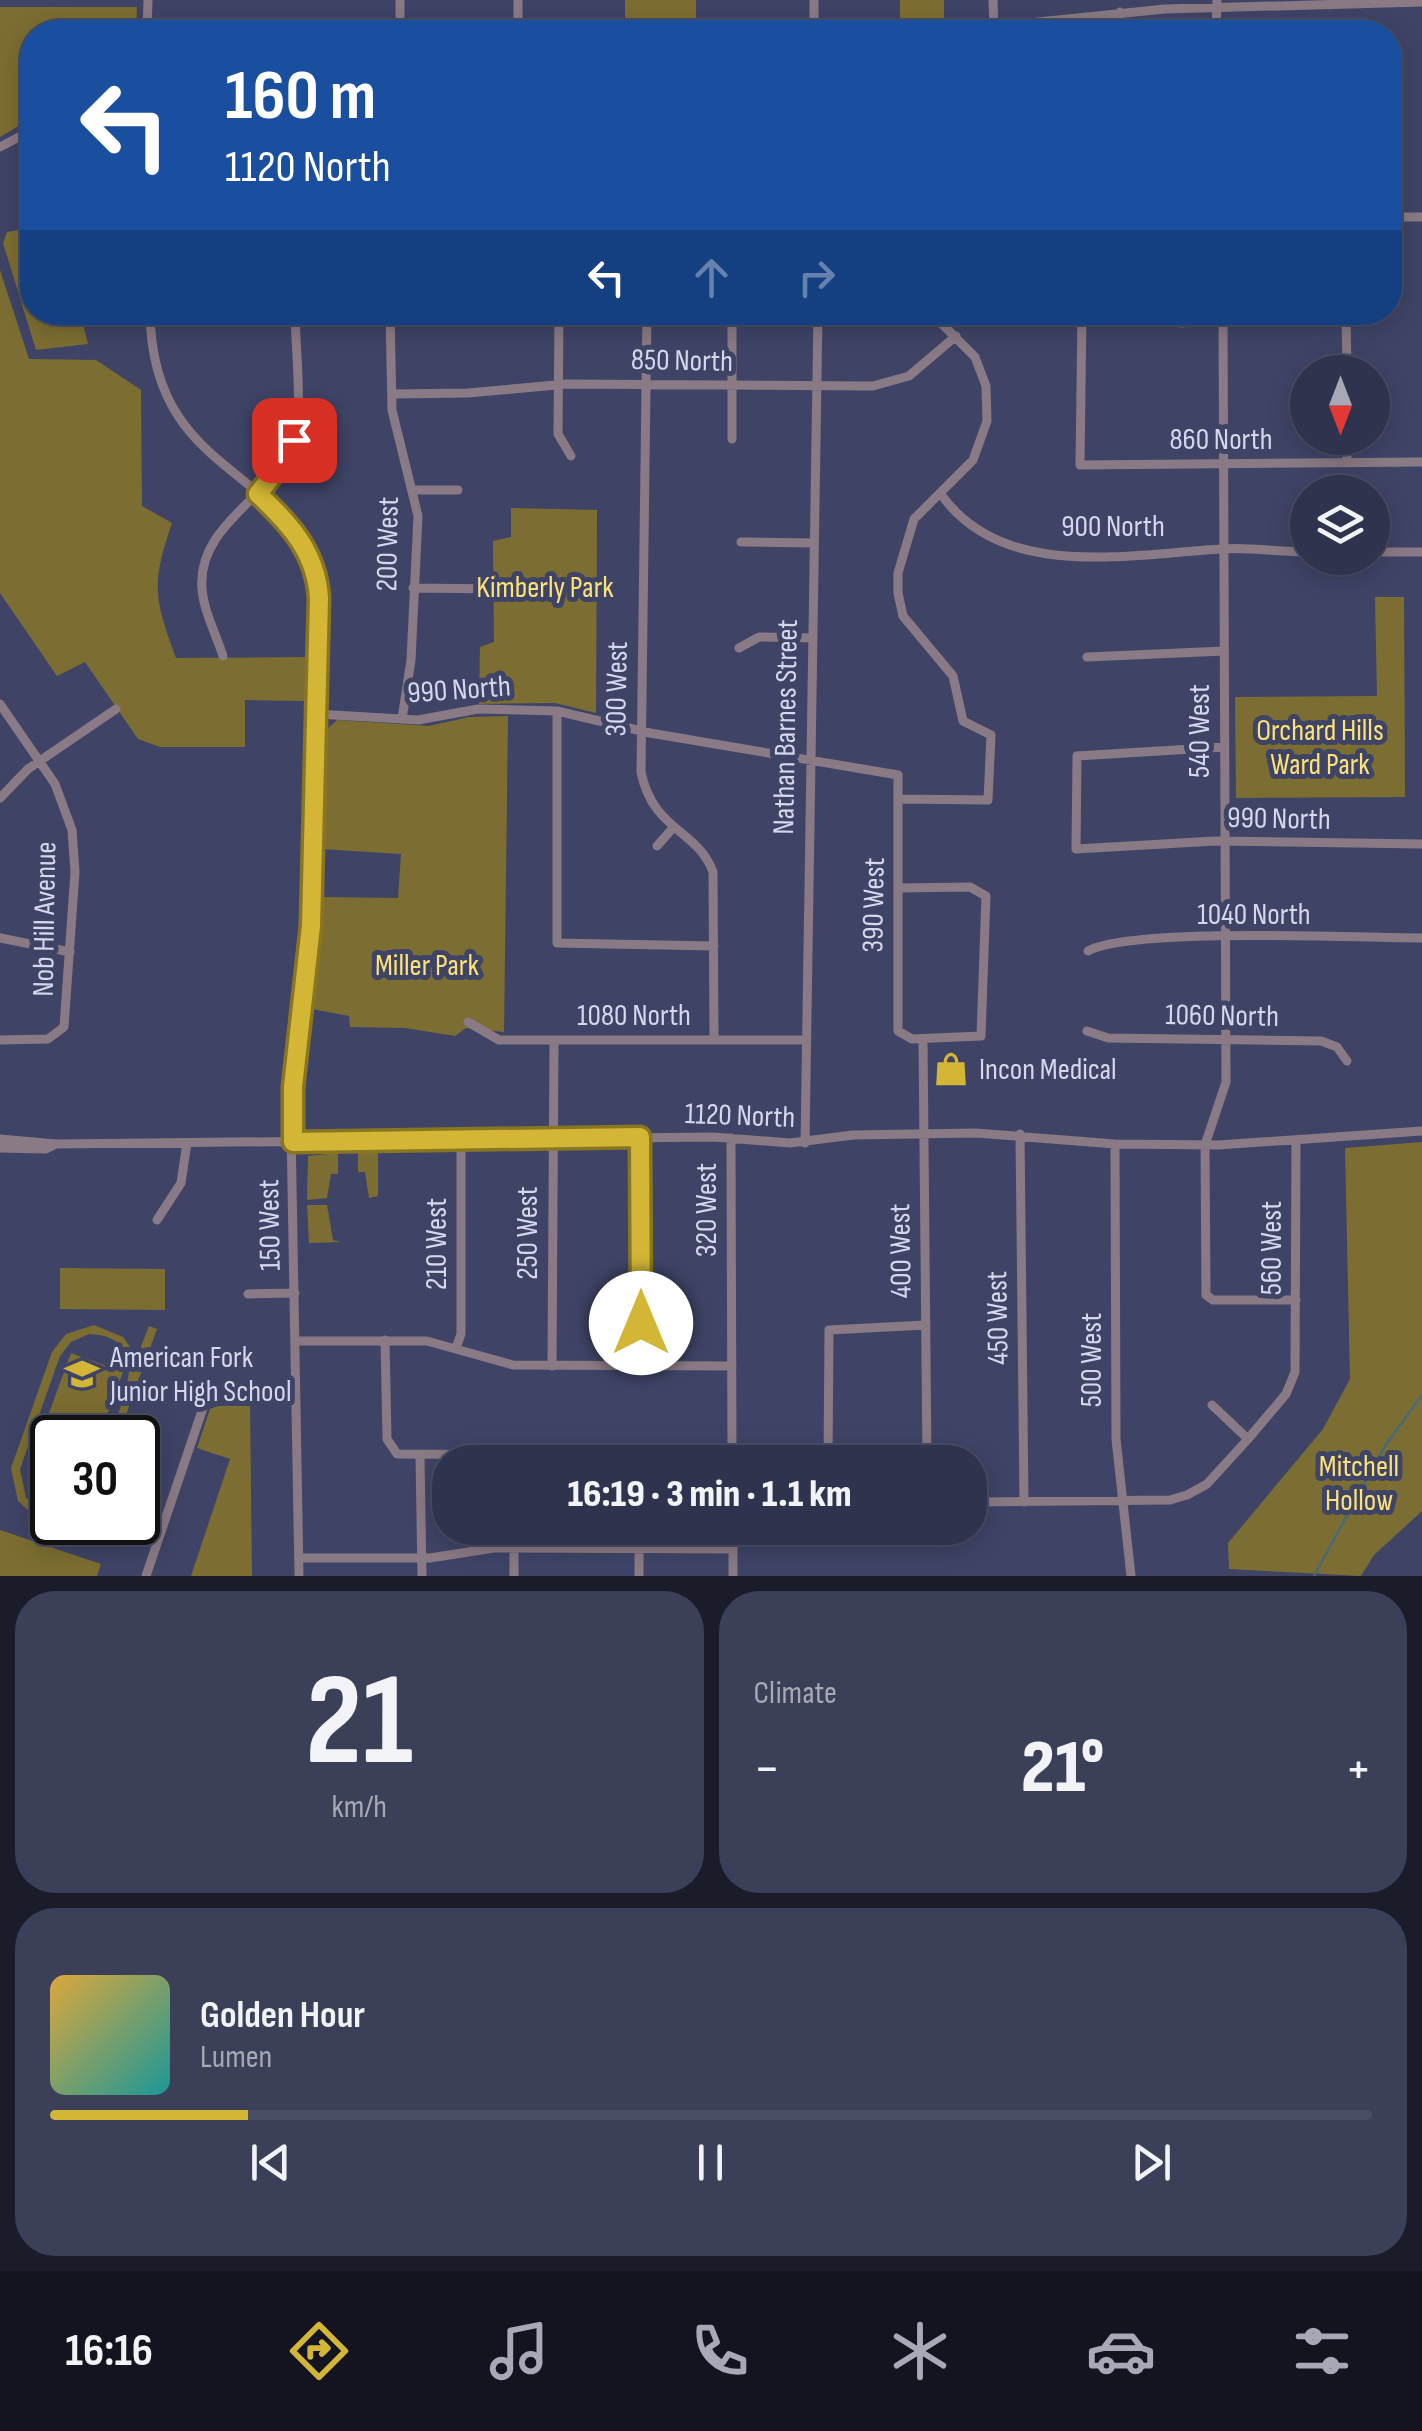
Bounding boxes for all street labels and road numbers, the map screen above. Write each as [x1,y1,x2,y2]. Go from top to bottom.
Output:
street label: 850 North [631,342,733,380]
street label: 860 North [1169,422,1273,458]
street label: 200 West [369,496,407,592]
street label: 900 North [1061,509,1165,545]
street label: Nathan Barnes Street [766,619,806,835]
street label: 300 West [598,641,636,737]
street label: 990 North [406,668,512,712]
street label: 540 West [1182,684,1218,778]
street label: 990 North [1227,800,1331,838]
street label: Nob Hill Avenue [26,841,64,997]
street label: 390 West [855,857,893,953]
street label: 1040 North [1197,897,1311,933]
street label: 1060 North [1165,997,1279,1035]
street label: 1080 North [577,998,691,1034]
street label: 1120 North [684,1096,796,1136]
street label: 320 West [689,1163,725,1257]
street label: 150 West [251,1179,289,1271]
street label: 250 West [510,1186,546,1280]
street label: 210 West [419,1198,455,1290]
street label: 560 West [1254,1201,1290,1295]
street label: 400 West [882,1203,920,1299]
street label: 450 West [979,1271,1017,1365]
street label: 500 West [1074,1313,1110,1407]

